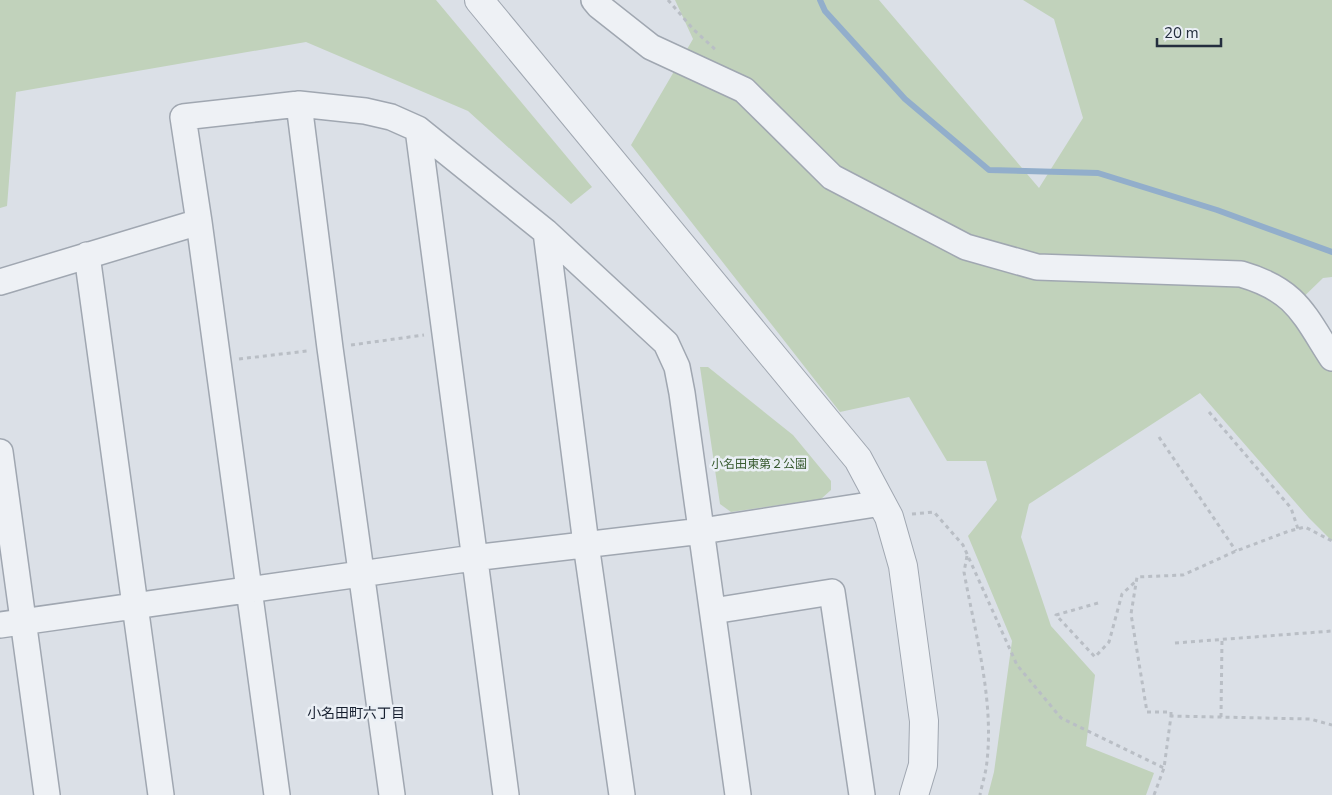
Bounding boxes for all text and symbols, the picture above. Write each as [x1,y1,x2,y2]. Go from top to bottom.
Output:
scale bar [1157,15,1221,47]
text: 20 m [1164,23,1199,43]
park label: 小名田東第２公園 [711,456,807,472]
district label: 小名田町六丁目 [307,704,405,723]

